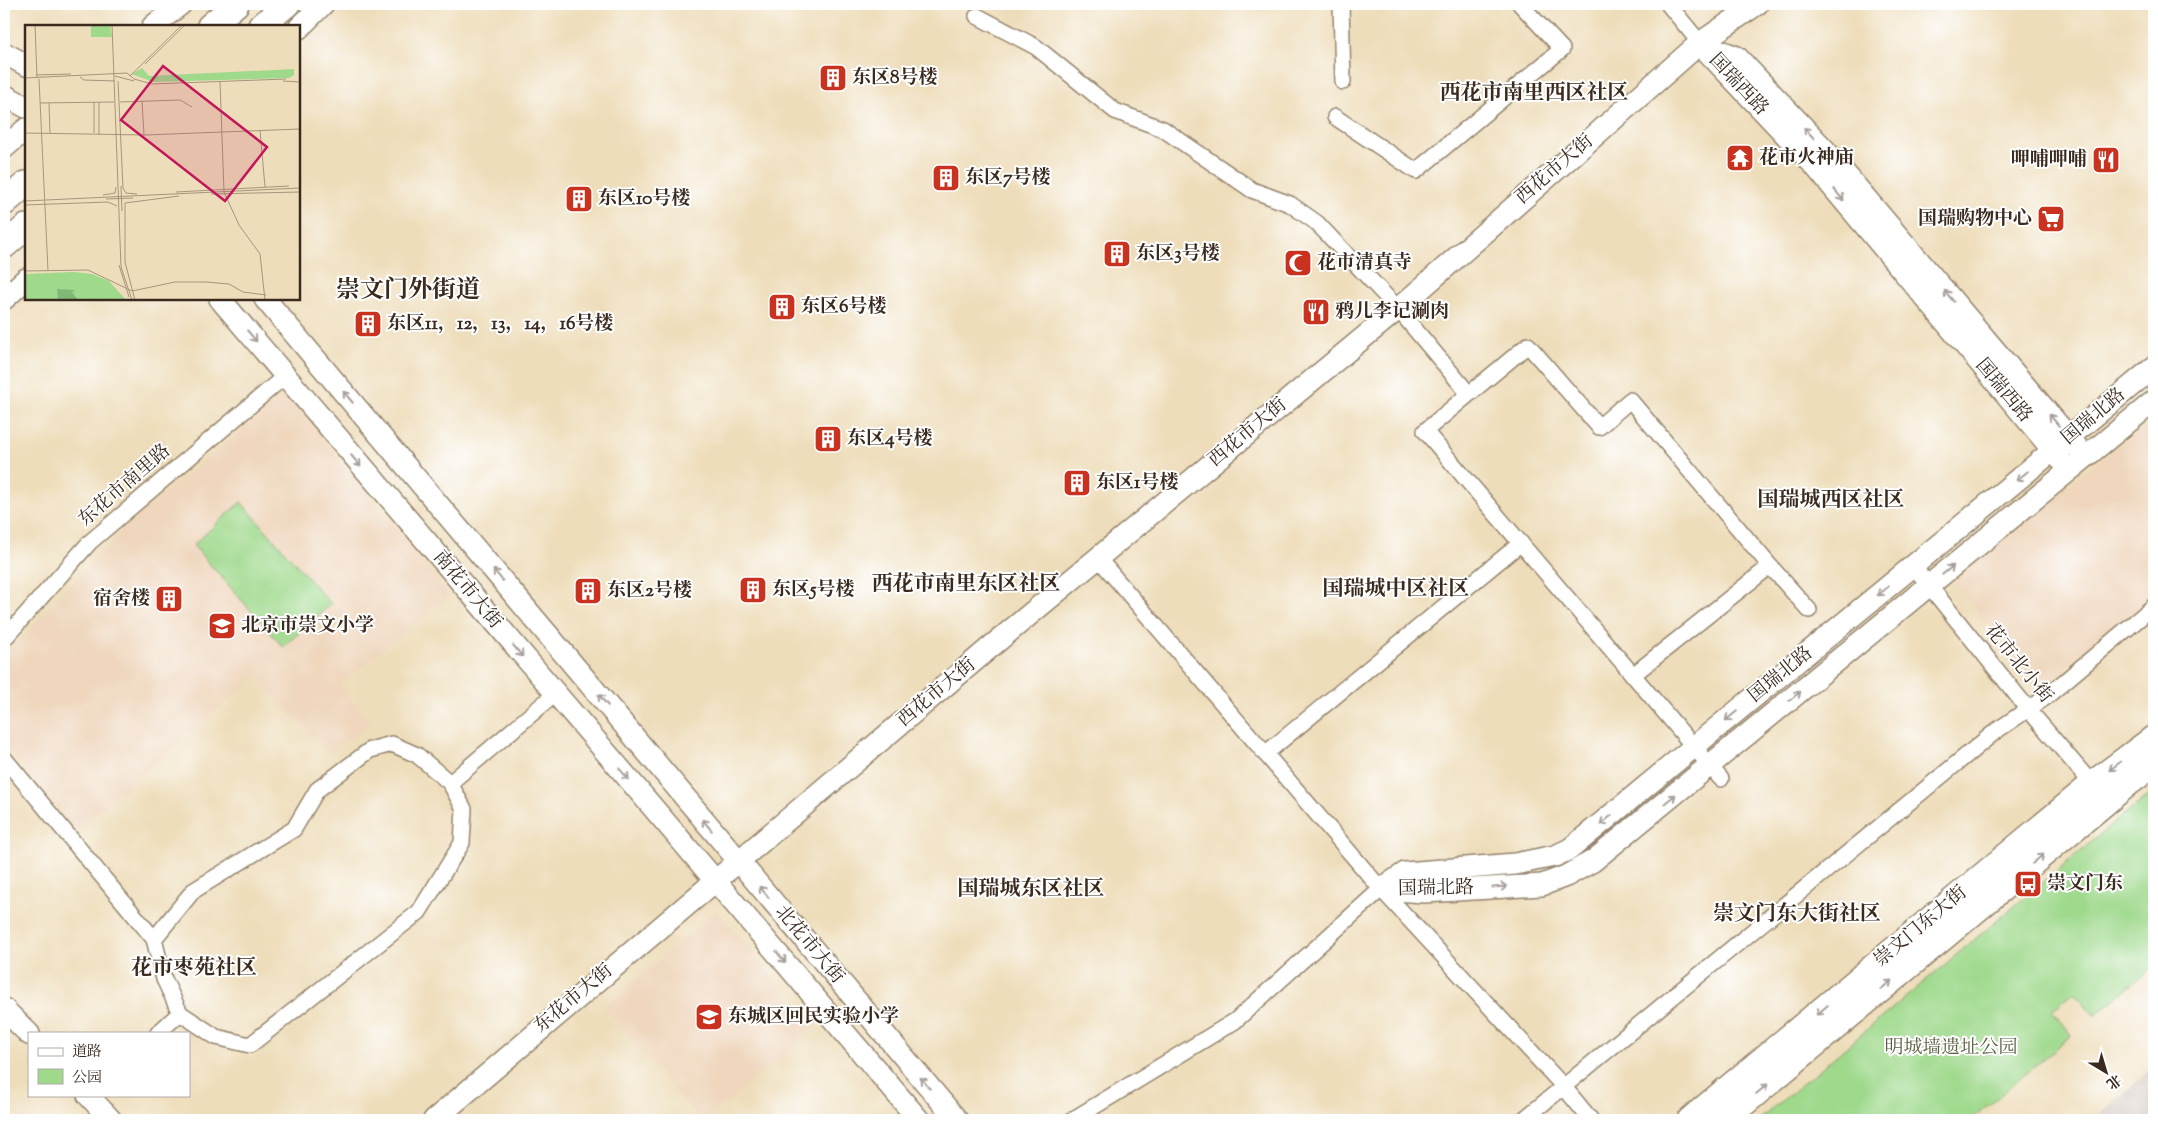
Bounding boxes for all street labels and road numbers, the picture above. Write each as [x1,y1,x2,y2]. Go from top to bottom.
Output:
street label: 国瑞西路 [1702,48,1774,122]
street label: 西花市大街 [1510,129,1600,211]
street label: 国瑞西路 [1968,353,2038,429]
street label: 国瑞北路 [2056,382,2132,452]
street label: 西花市大街 [1203,392,1293,474]
street label: 东花市南里路 [73,438,177,534]
street label: 南花市大街 [426,545,508,635]
street label: 花市北小街 [1978,619,2058,709]
street label: 国瑞北路 [1743,641,1819,709]
street label: 西花市大街 [892,652,982,734]
street label: 国瑞北路 [1398,875,1474,903]
street label: 崇文门东大街 [1869,880,1973,974]
street label: 北花市大街 [768,900,850,990]
street label: 东花市大街 [529,958,619,1040]

